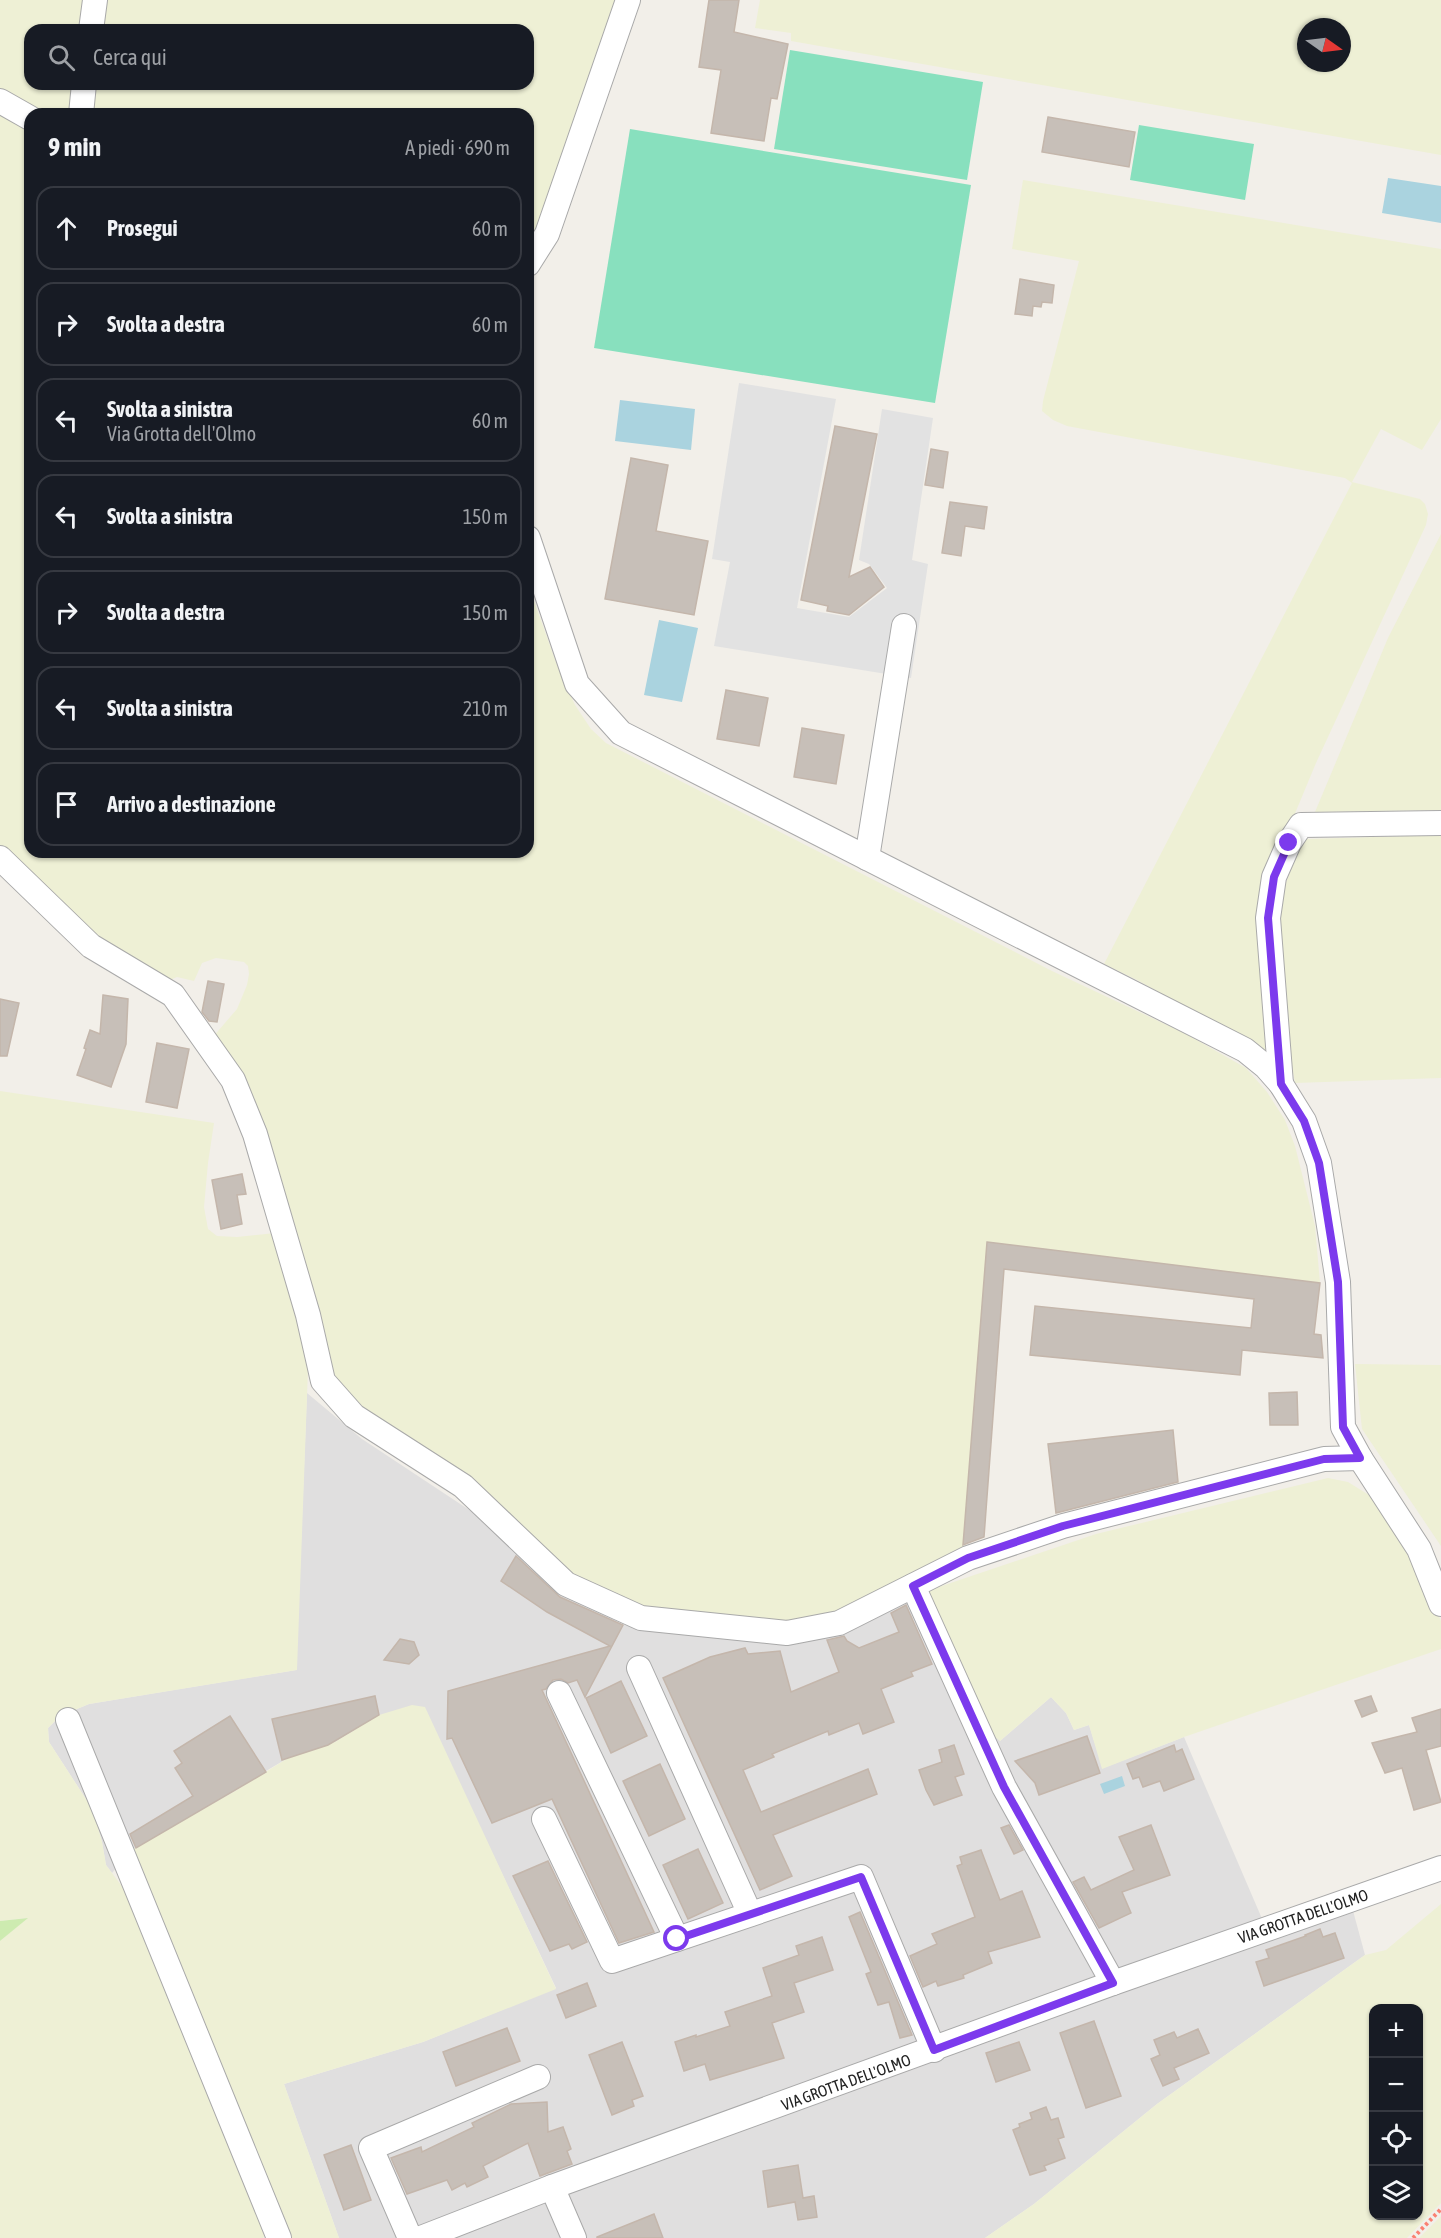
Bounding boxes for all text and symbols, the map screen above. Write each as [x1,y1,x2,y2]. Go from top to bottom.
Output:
north arrow [1297,18,1351,72]
search box [24,24,534,90]
icon: search [45,41,78,74]
text: Cerca qui [93,44,167,70]
text: 9 min [48,132,101,162]
text: A piedi · 690 m [405,136,510,159]
icon: ahead [50,212,83,245]
text: Prosegui [107,215,178,241]
text: 60 m [472,217,508,240]
icon: right [50,308,83,341]
text: Svolta a destra [107,311,225,337]
text: 60 m [472,313,508,336]
text: Svolta a sinistra [107,396,233,422]
icon: left [50,404,83,437]
text: 60 m [472,409,508,432]
text: Via Grotta dell'Olmo [107,422,256,445]
icon: left [50,500,83,533]
text: Svolta a sinistra [107,503,233,529]
text: 150 m [463,505,508,528]
icon: right [50,596,83,629]
text: Svolta a destra [107,599,225,625]
text: 150 m [463,601,508,624]
icon: left [50,692,83,725]
text: Svolta a sinistra [107,695,233,721]
text: 210 m [463,697,508,720]
icon: arrive [50,788,83,821]
text: Arrivo a destinazione [107,791,276,817]
route end [1275,829,1301,855]
street label: VIA GROTTA DELL'OLMO [1236,1885,1370,1947]
route start [663,1925,689,1951]
map controls [1369,2004,1423,2220]
button: + [1369,2004,1423,2058]
street label: VIA GROTTA DELL'OLMO [779,2050,913,2114]
button: − [1369,2058,1423,2112]
button: locate [1369,2112,1423,2166]
button: layers [1369,2166,1423,2220]

